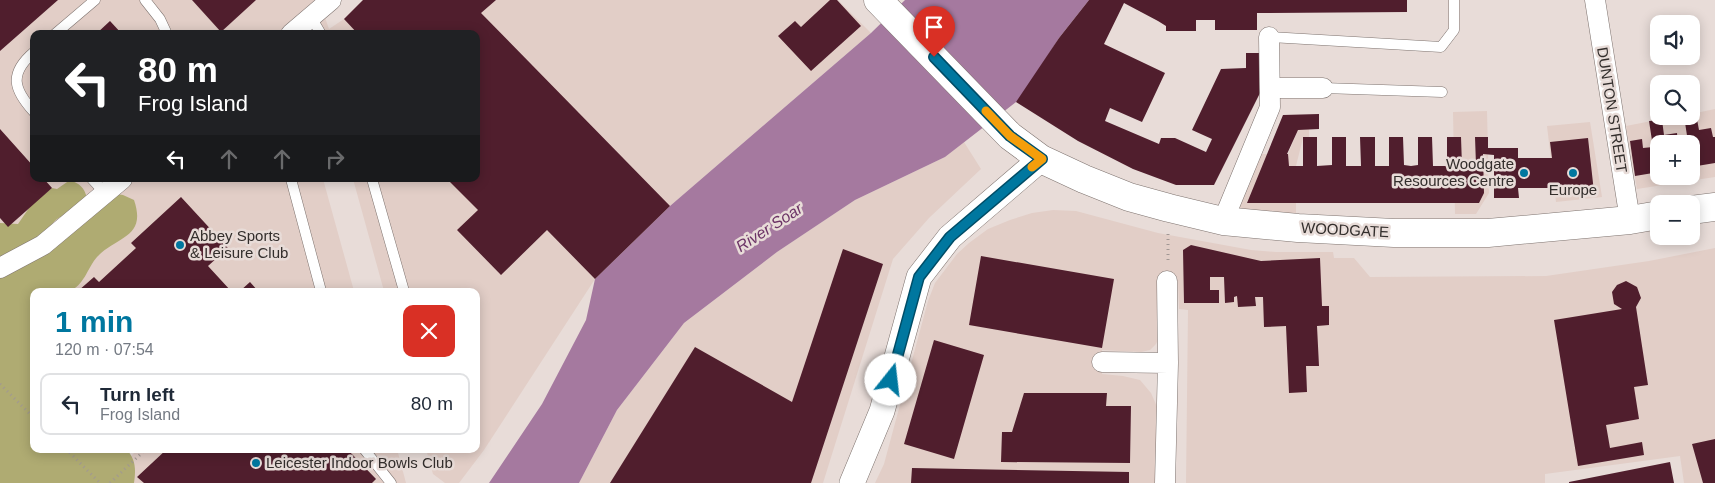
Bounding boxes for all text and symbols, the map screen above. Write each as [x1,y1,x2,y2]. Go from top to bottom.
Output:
pin [913,6,955,57]
icon: arrive [920,13,948,41]
map controls [1650,15,1700,245]
button: sound [1650,15,1700,65]
street label: DUNTON STREET [1594,46,1631,174]
icon: left [55,50,120,115]
text: 80 m [138,50,218,89]
button: search [1650,75,1700,125]
text: Frog Island [138,91,248,116]
button: + [1650,135,1700,185]
icon: left [162,145,190,173]
icon: ahead [215,145,243,173]
icon: ahead [268,145,296,173]
icon: right [321,145,349,173]
place label: Woodgate Resources Centre [1393,155,1514,189]
marker: Woodgate Resources Centre [1518,167,1530,179]
marker: Europe [1567,167,1579,179]
place label: Europe [1549,181,1597,198]
button: − [1650,195,1700,245]
water label: River Soar [733,199,806,255]
street label: WOODGATE [1301,219,1389,240]
place label: Abbey Sports & Leisure Club [190,227,288,261]
marker: Abbey Sports & Leisure Club [174,239,186,251]
text: 1 min [55,305,133,338]
button: close [403,305,455,357]
text: 120 m · 07:54 [55,341,154,358]
position arrow [864,353,916,405]
text: Turn left [100,384,175,405]
icon: left [57,390,85,418]
text: 80 m [411,393,453,414]
text: Frog Island [100,406,180,423]
place label: Leicester Indoor Bowls Club [266,454,453,471]
marker: Leicester Indoor Bowls Club [250,457,262,469]

